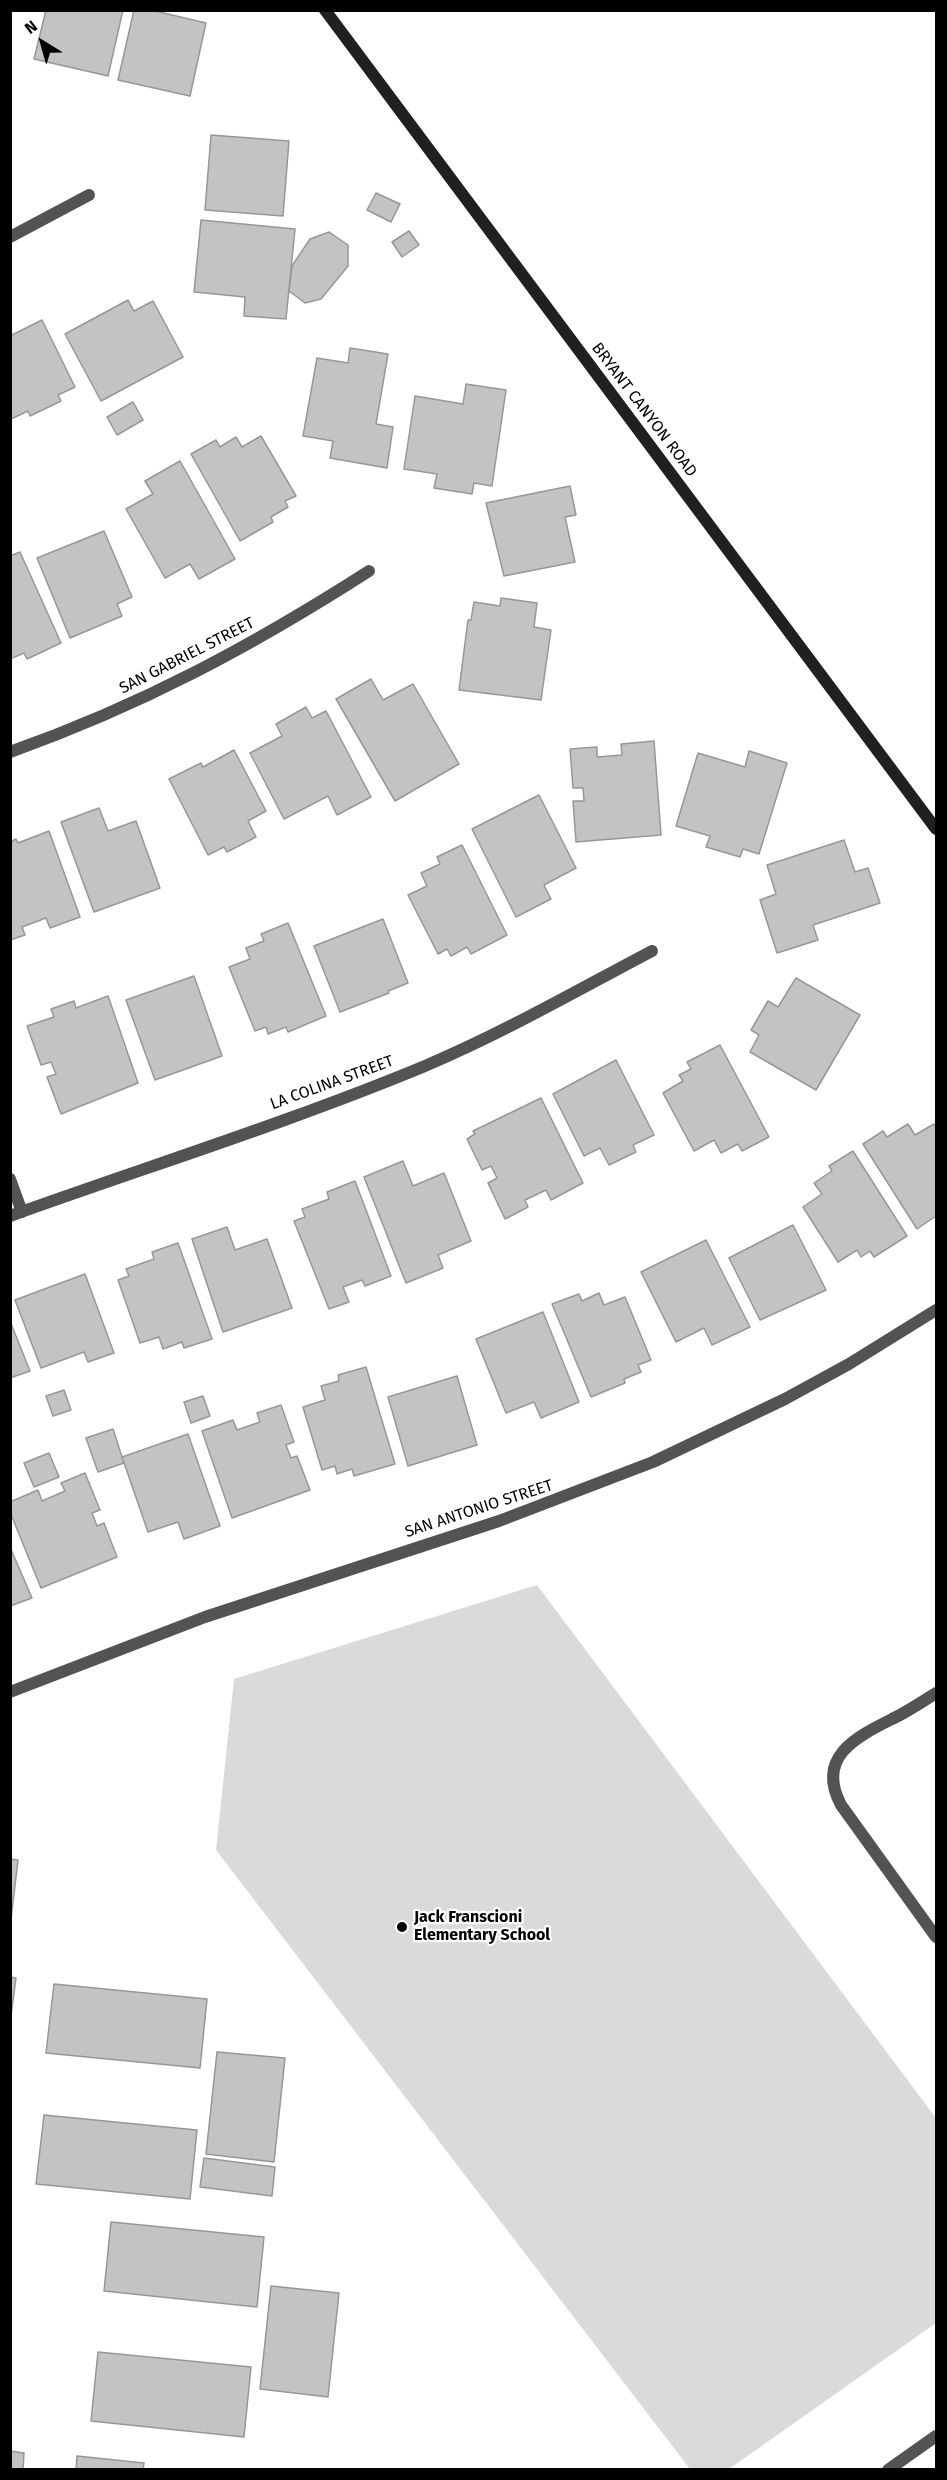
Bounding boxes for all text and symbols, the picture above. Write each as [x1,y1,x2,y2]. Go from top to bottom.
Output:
north arrow [12,12,72,72]
text: N [21,16,41,38]
street label: BRYANT CANYON ROAD [587,339,701,481]
street label: SAN GABRIEL STREET [116,614,258,698]
street label: LA COLINA STREET [268,1052,396,1114]
street label: SAN ANTONIO STREET [403,1476,555,1542]
place label: Jack Franscioni Elementary School [414,1908,550,1946]
marker: Jack Franscioni Elementary School [395,1920,409,1934]

